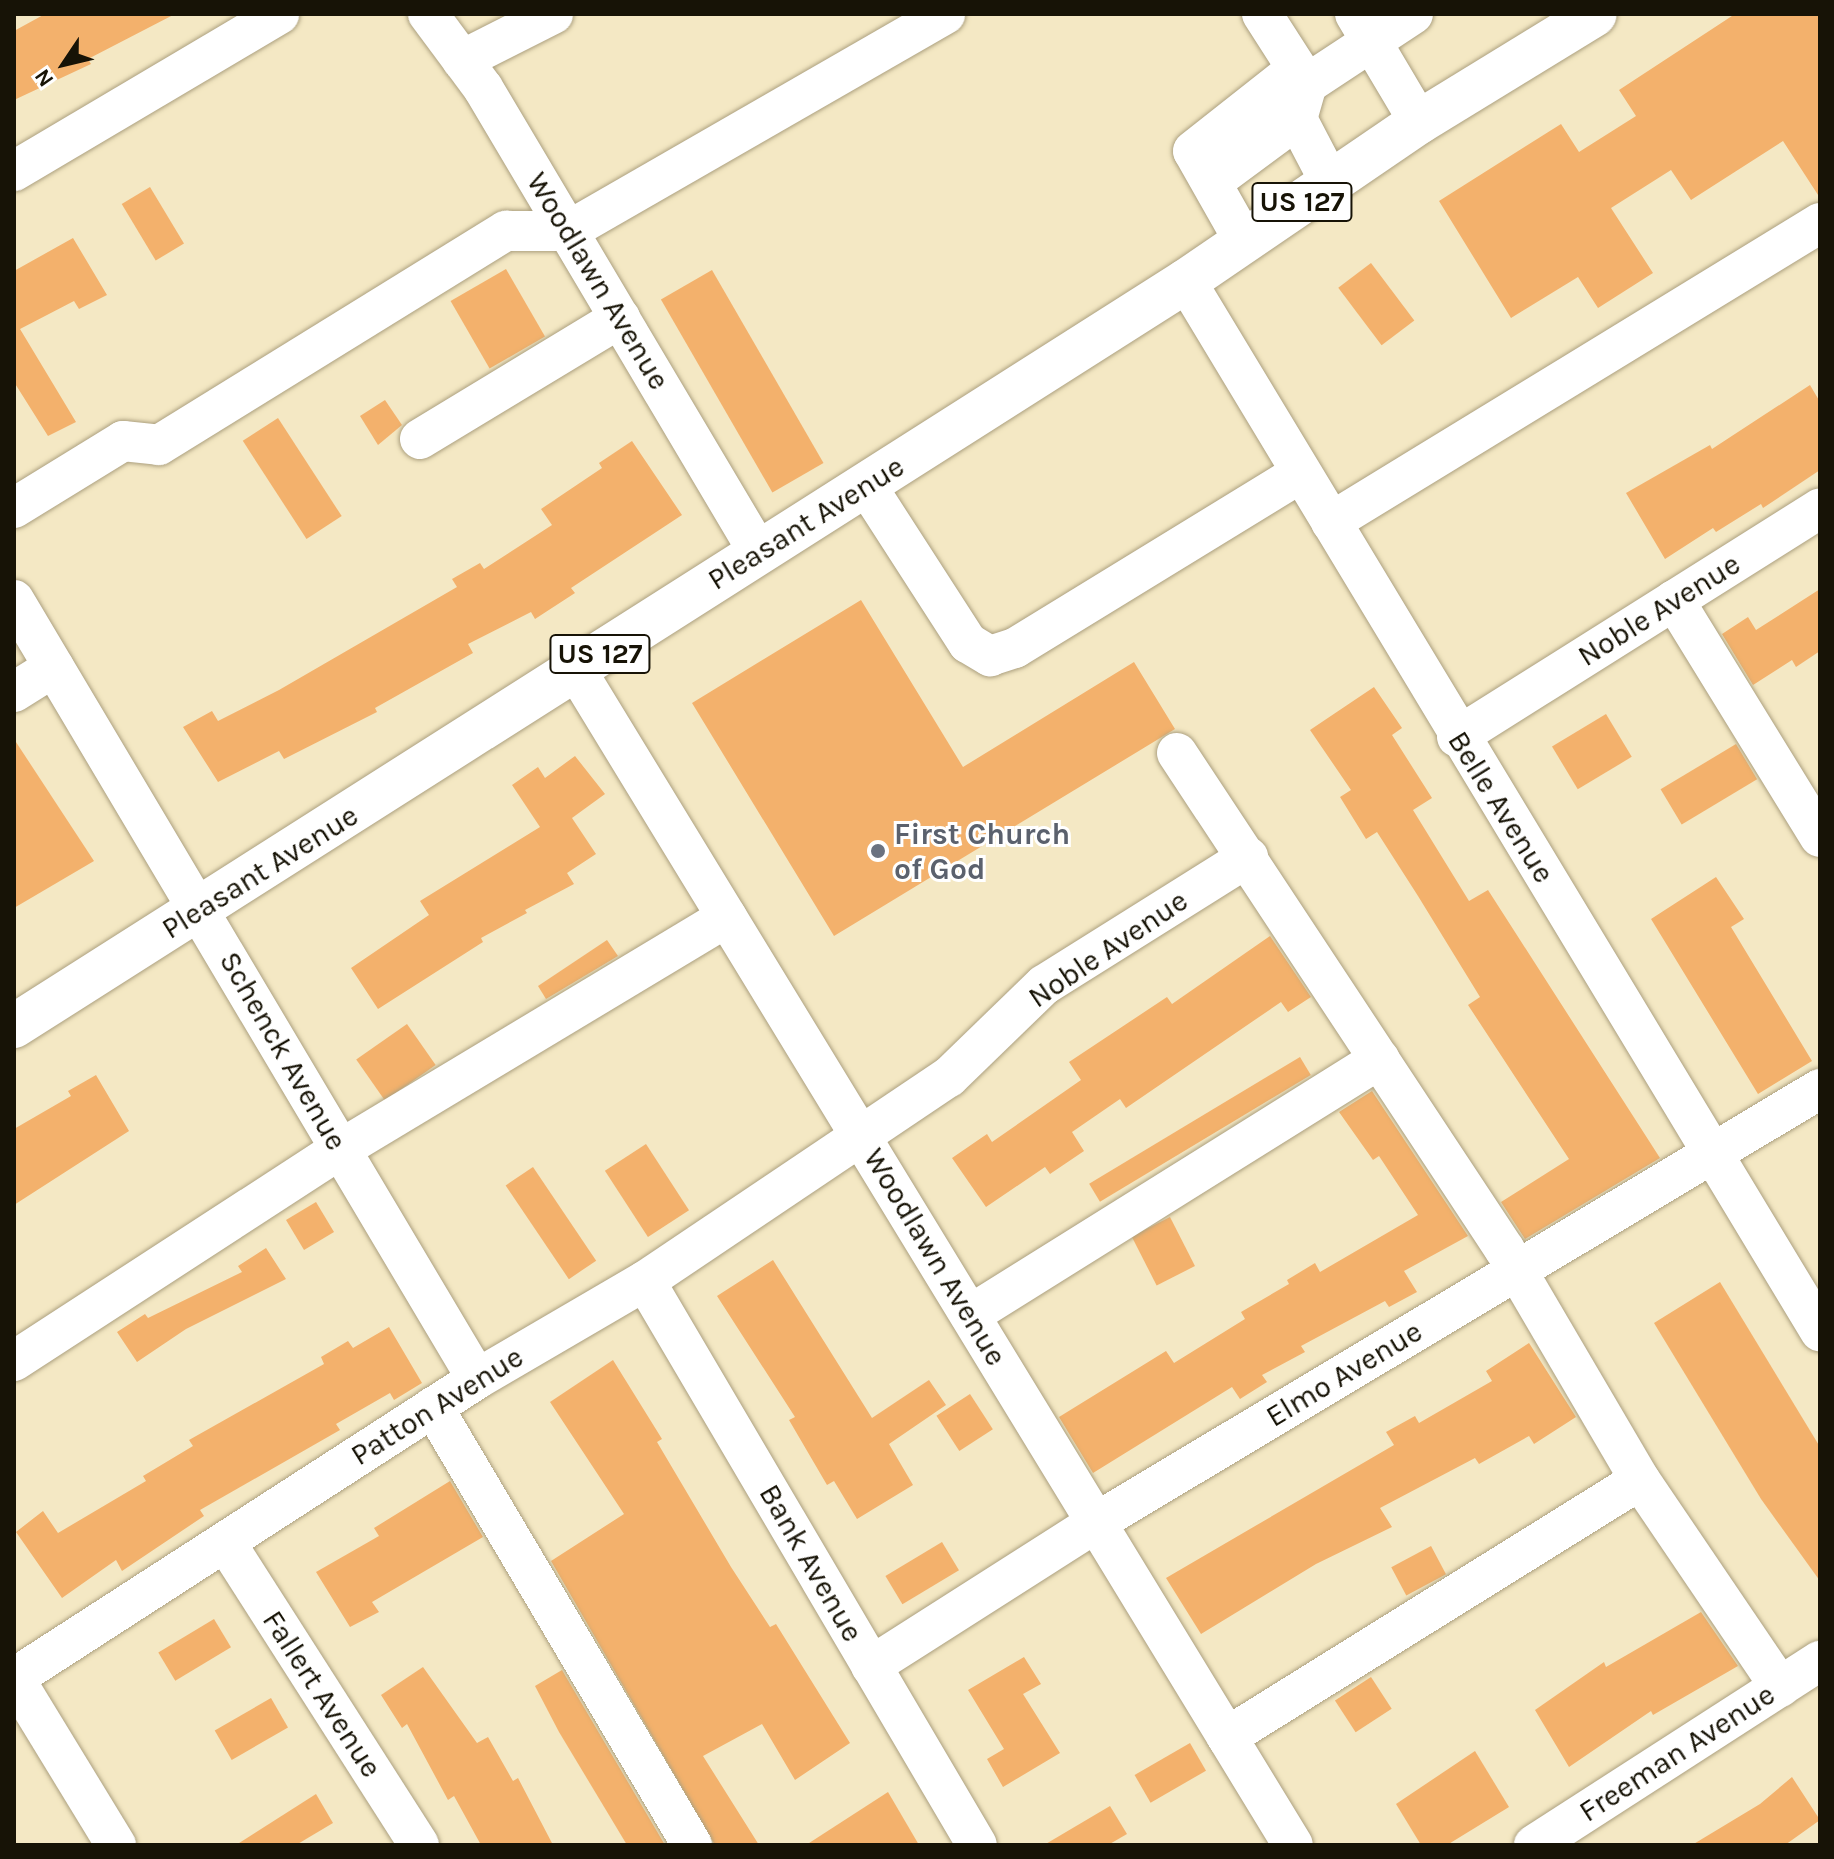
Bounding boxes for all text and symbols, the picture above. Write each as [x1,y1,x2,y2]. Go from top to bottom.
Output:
north arrow [24,24,104,104]
text: N [29,64,60,92]
street label: Woodlawn Avenue [519,166,677,396]
road number: US 127 [1250,178,1354,226]
street label: Pleasant Avenue [701,448,911,598]
street label: Noble Avenue [1571,546,1747,674]
road number: US 127 [548,630,652,678]
street label: Belle Avenue [1440,724,1562,890]
street label: Pleasant Avenue [155,797,365,947]
place label: First Church of God [894,816,1070,886]
marker: First Church of God [869,842,887,860]
street label: Noble Avenue [1022,883,1194,1015]
street label: Schenck Avenue [212,945,354,1157]
street label: Woodlawn Avenue [856,1142,1014,1372]
street label: Elmo Avenue [1259,1313,1429,1435]
street label: Patton Avenue [344,1339,530,1473]
street label: Bank Avenue [751,1478,871,1648]
street label: Fallert Avenue [255,1604,389,1784]
street label: Freeman Avenue [1572,1676,1782,1830]

